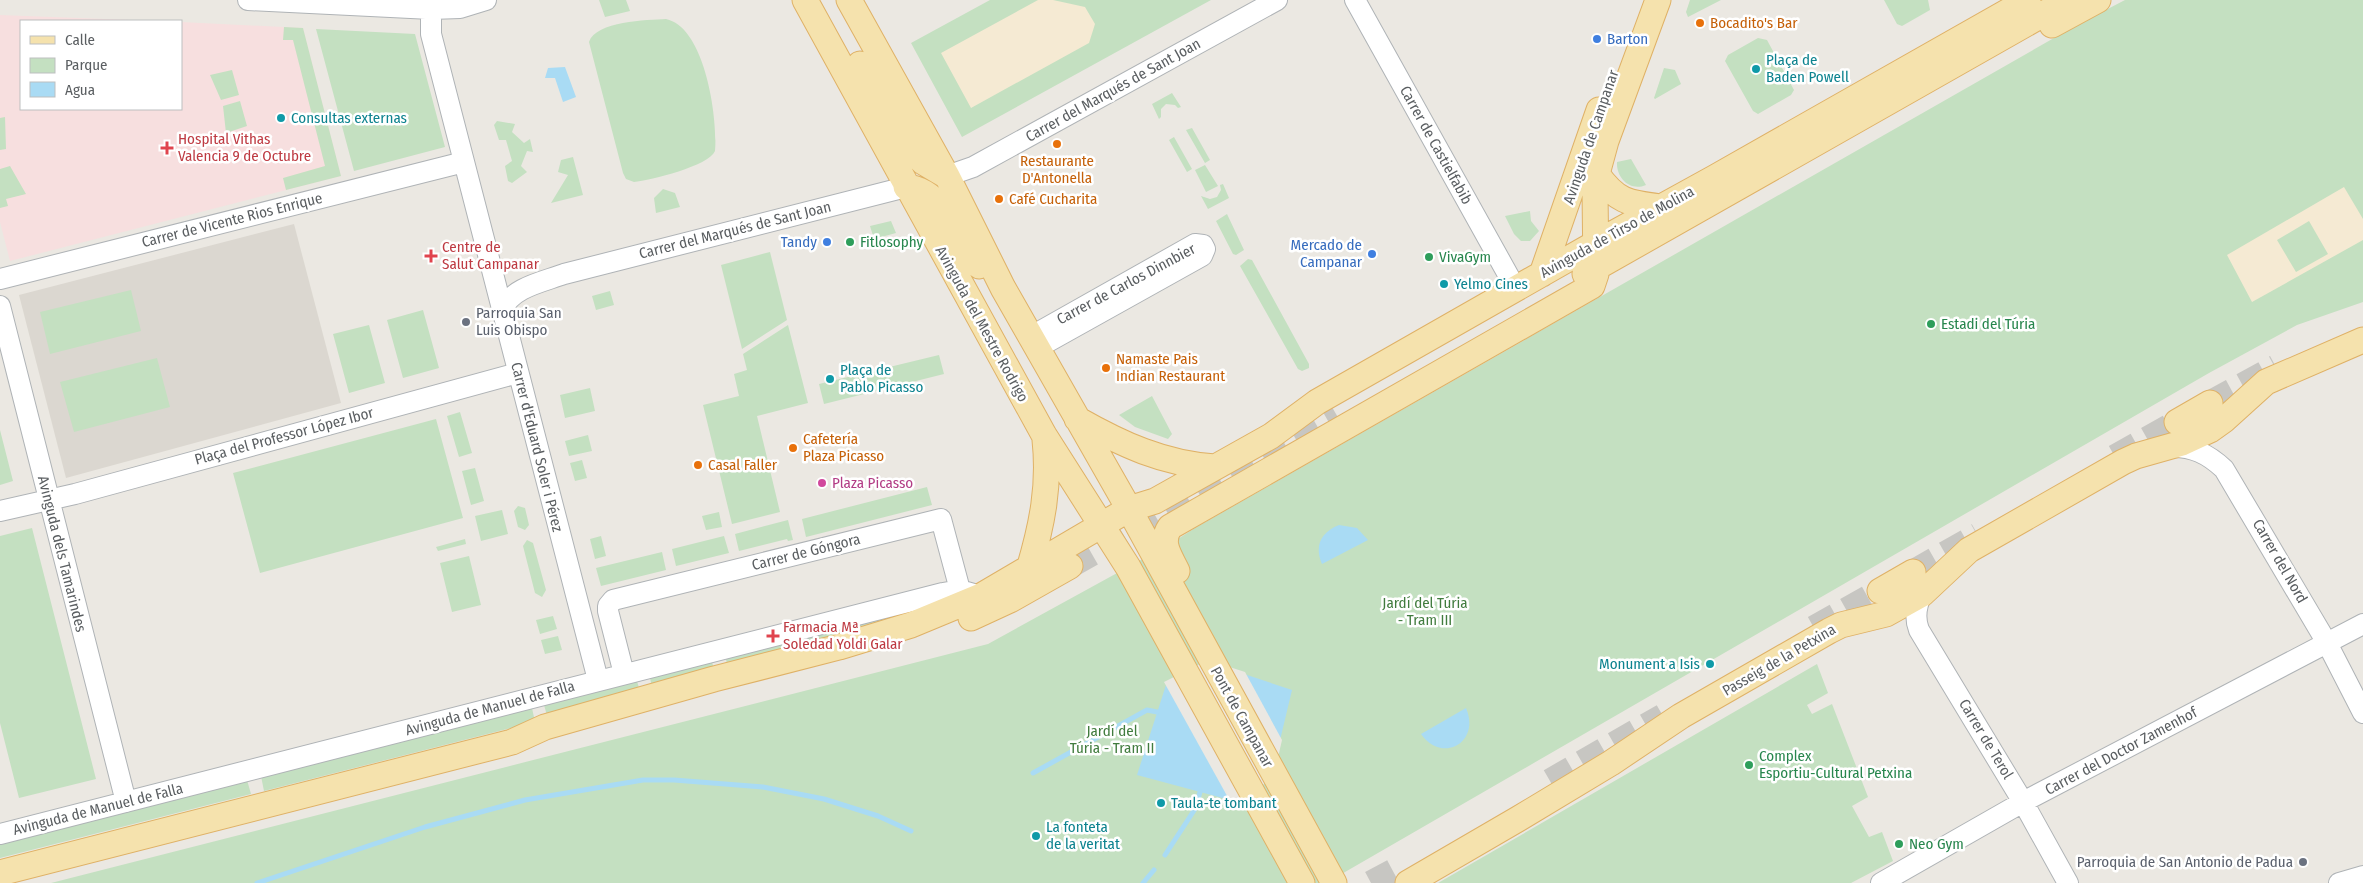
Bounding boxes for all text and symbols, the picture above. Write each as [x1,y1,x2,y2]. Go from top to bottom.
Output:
place label: Bocadito's Bar [1710,14,1798,32]
marker: Bocadito's Bar [1694,17,1706,29]
legend [20,20,182,110]
place label: Barton [1607,30,1648,48]
text: Calle [65,31,95,49]
marker: Barton [1591,33,1603,45]
street label: Carrer del Marqués de Sant Joan [1022,34,1204,146]
place label: Plaça de Baden Powell [1766,51,1849,86]
text: Parque [65,56,108,74]
marker: Plaça de Baden Powell [1750,63,1762,75]
street label: Avinguda de Campanar [1560,67,1623,207]
text: Agua [65,81,95,99]
street label: Carrer de Castielfabib [1396,83,1476,207]
place label: Consultas externas [291,109,407,127]
marker: Consultas externas [275,112,287,124]
place label: Hospital Vithas Valencia 9 de Octubre [178,130,311,165]
marker: Restaurante D'Antonella [1051,138,1063,150]
marker: Hospital Vithas Valencia 9 de Octubre [160,141,174,155]
place label: Restaurante D'Antonella [1020,152,1094,187]
street label: Avinguda de Tirso de Molina [1537,182,1697,282]
street label: Carrer de Vicente Rios Enrique [140,189,324,251]
place label: Café Cucharita [1009,190,1097,208]
marker: Café Cucharita [993,193,1005,205]
street label: Carrer del Marqués de Sant Joan [637,197,833,263]
place label: Tandy [781,233,817,251]
place label: Fitlosophy [860,233,923,251]
marker: Tandy [821,236,833,248]
marker: Fitlosophy [844,236,856,248]
place label: Mercado de Campanar [1291,236,1363,271]
place label: Centre de Salut Campanar [442,238,540,273]
street label: Carrer de Carlos Dinnbier [1054,239,1199,328]
street label: Avinguda del Mestre Rodrigo [932,243,1032,405]
marker: Mercado de Campanar [1366,248,1378,260]
place label: VivaGym [1439,248,1491,266]
marker: Centre de Salut Campanar [424,249,438,263]
marker: VivaGym [1423,251,1435,263]
place label: Yelmo Cines [1454,275,1528,293]
marker: Yelmo Cines [1438,278,1450,290]
place label: Parroquia San Luis Obispo [476,304,562,339]
place label: Estadi del Túria [1941,315,2035,333]
marker: Parroquia San Luis Obispo [460,316,472,328]
marker: Estadi del Túria [1925,318,1937,330]
place label: Namaste Pais Indian Restaurant [1116,350,1225,385]
street label: Carrer d'Eduard Soler i Pérez [507,360,567,534]
place label: Plaça de Pablo Picasso [840,361,923,396]
marker: Namaste Pais Indian Restaurant [1100,362,1112,374]
marker: Plaça de Pablo Picasso [824,373,836,385]
street label: Plaça del Professor López Ibor [193,403,376,469]
place label: Cafetería Plaza Picasso [803,430,884,465]
marker: Cafetería Plaza Picasso [787,442,799,454]
place label: Casal Faller [708,456,778,474]
marker: Casal Faller [692,459,704,471]
street label: Avinguda dels Tamarindes [34,474,90,634]
place label: Plaza Picasso [832,474,913,492]
marker: Plaza Picasso [816,477,828,489]
street label: Carrer del Nord [2249,516,2311,606]
street label: Carrer de Góngora [750,530,862,574]
park label: Jardí del Túria - Tram III [1382,594,1468,629]
place label: Farmacia Mª Soledad Yoldi Galar [783,618,903,653]
street label: Passeig de la Petxina [1719,620,1839,700]
marker: Farmacia Mª Soledad Yoldi Galar [767,630,779,642]
place label: Monument a Isis [1599,655,1700,673]
marker: Monument a Isis [1704,658,1716,670]
street label: Pont de Campanar [1207,663,1278,771]
street label: Avinguda de Manuel de Falla [403,677,577,739]
street label: Carrer de Terol [1955,696,2017,782]
street label: Carrer del Doctor Zamenhof [2042,703,2201,799]
park label: Jardí del Túria - Tram II [1070,722,1154,757]
place label: Complex Esportiu-Cultural Petxina [1759,747,1912,782]
marker: Complex Esportiu-Cultural Petxina [1743,759,1755,771]
street label: Avinguda de Manuel de Falla [11,779,185,839]
place label: Taula-te tombant [1171,794,1277,812]
marker: Taula-te tombant [1155,797,1167,809]
place label: La fonteta de la veritat [1046,818,1120,853]
marker: La fonteta de la veritat [1030,830,1042,842]
place label: Neo Gym [1909,835,1964,853]
marker: Neo Gym [1893,838,1905,850]
place label: Parroquia de San Antonio de Padua [2077,853,2293,871]
marker: Parroquia de San Antonio de Padua [2297,856,2309,868]

